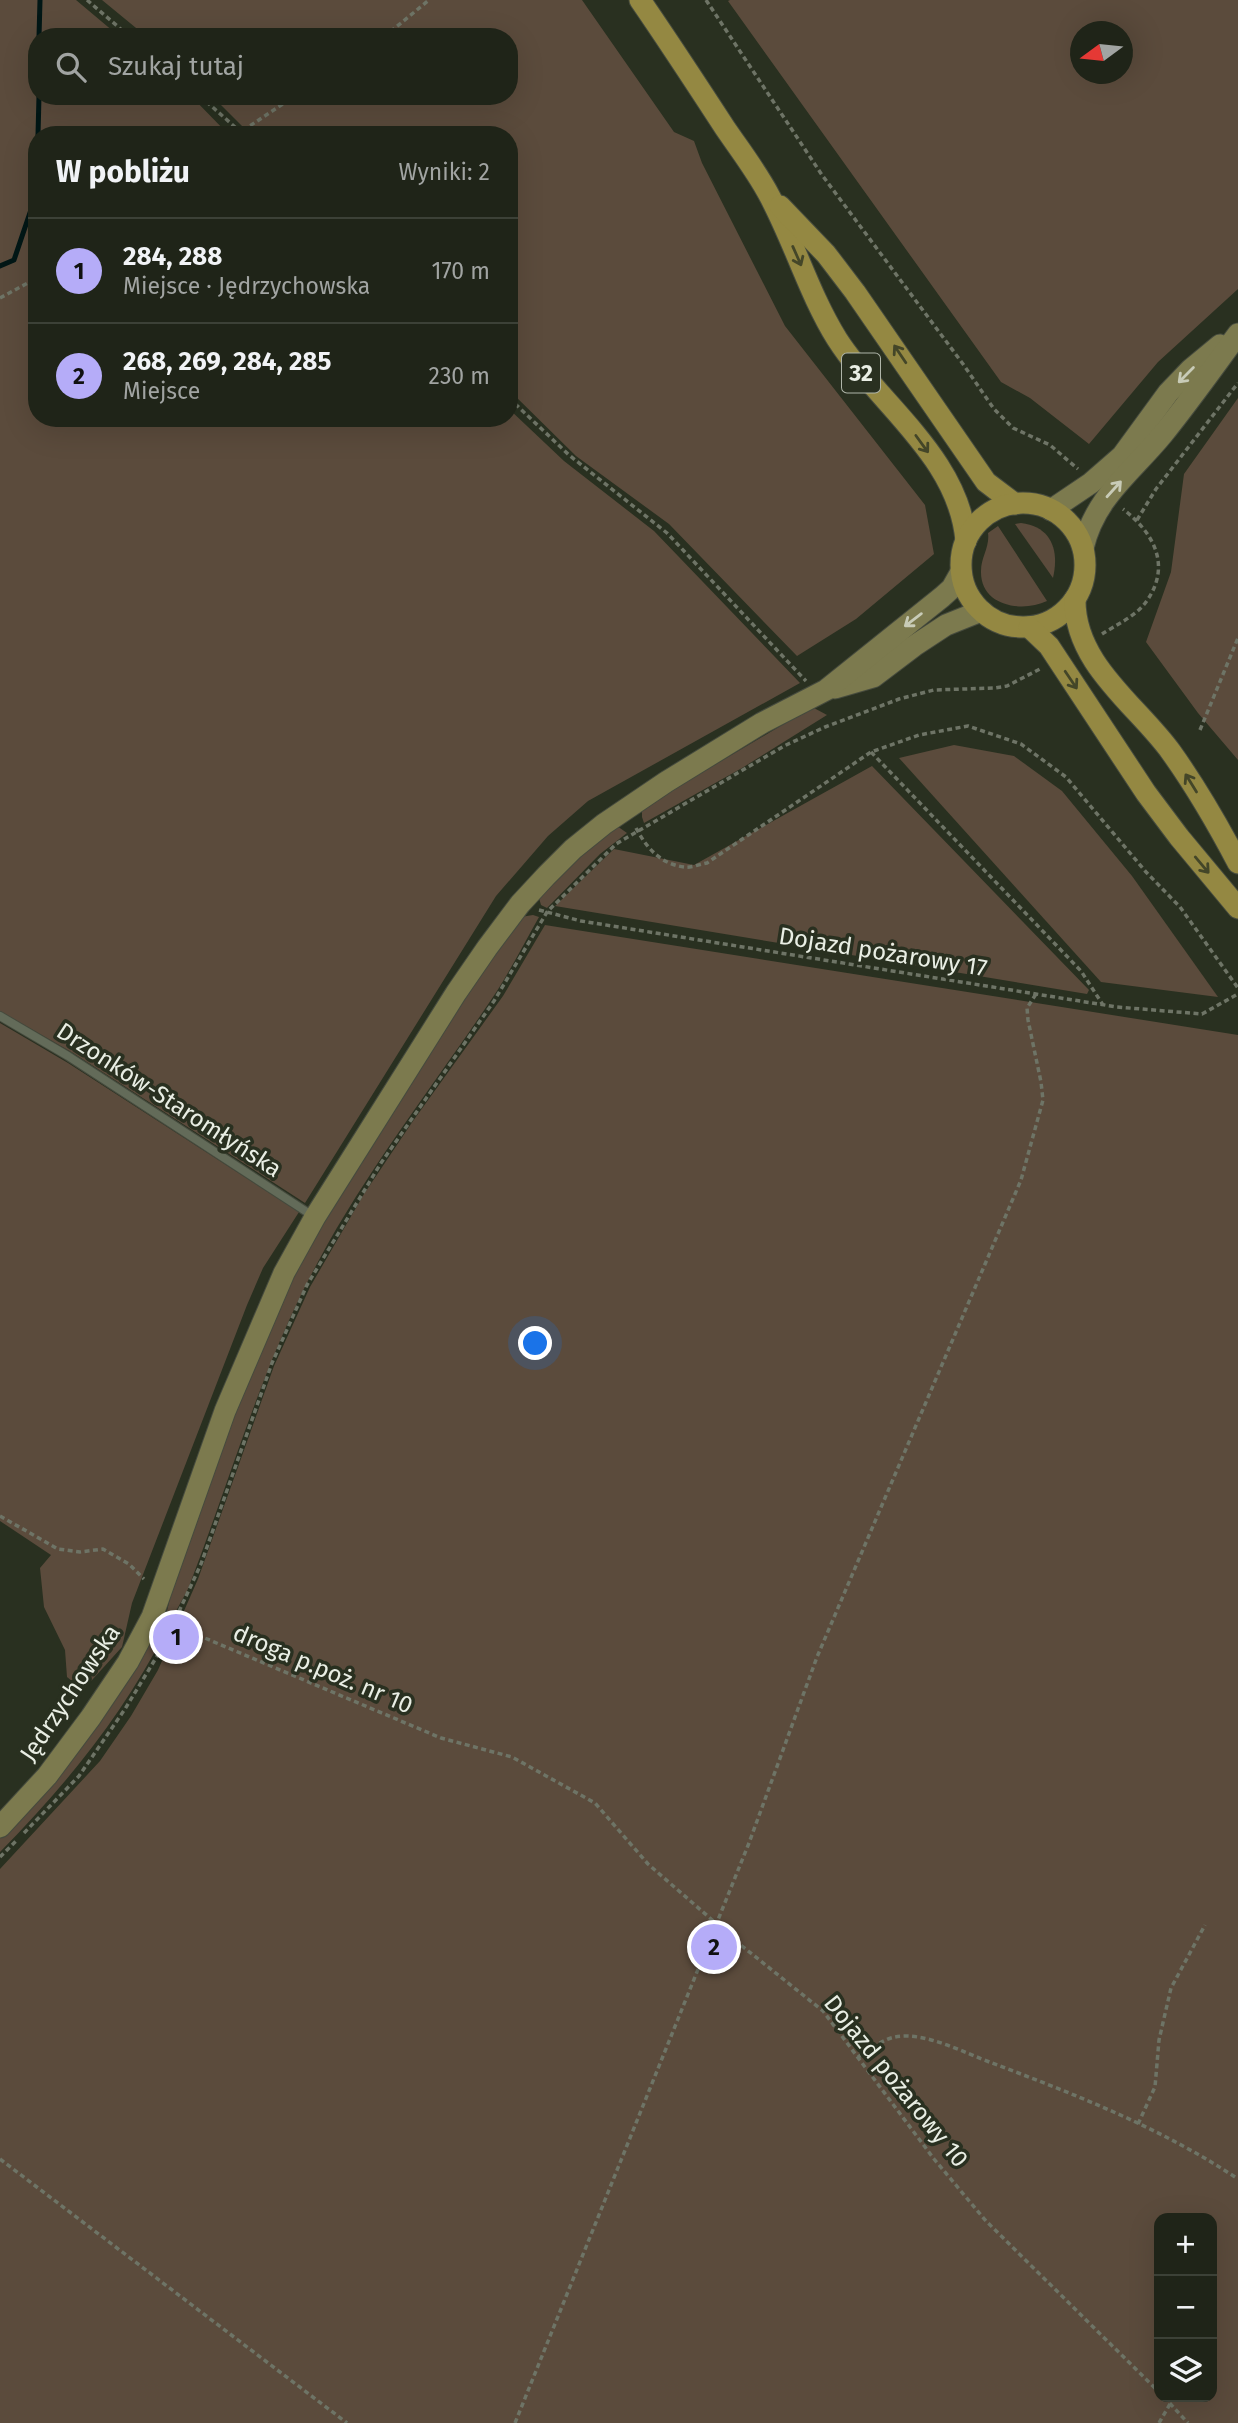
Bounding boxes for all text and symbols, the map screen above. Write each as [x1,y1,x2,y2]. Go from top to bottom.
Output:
north arrow [1070,21,1133,84]
search box [28,28,518,105]
icon: search [52,48,90,86]
text: Szukaj tutaj [108,51,244,82]
text: W pobliżu [56,154,190,190]
text: Wyniki: 2 [398,158,490,186]
text: 284, 288 [123,241,222,272]
one-way arrow [791,245,804,266]
text: 1 [74,257,84,285]
text: 170 m [431,257,490,285]
text: Miejsce · Jędrzychowska [123,272,370,300]
one-way arrow [892,345,907,364]
text: 268, 269, 284, 285 [123,346,331,377]
road number: 32 [842,354,880,392]
text: 2 [73,362,85,390]
text: 230 m [429,362,490,390]
one-way arrow [1178,366,1195,383]
text: Miejsce [123,377,200,405]
one-way arrow [915,434,929,453]
one-way arrow [1106,480,1122,498]
one-way arrow [904,612,923,627]
one-way arrow [1064,670,1078,689]
one-way arrow [1184,774,1198,794]
one-way arrow [1195,856,1210,874]
street label: Dojazd pożarowy 17 [777,922,989,982]
street label: Drzonków-Staromłyńska [51,1017,287,1183]
your location [518,1326,552,1360]
pin: 1 [153,1611,199,1663]
street label: Jędrzychowska [14,1619,126,1767]
street label: droga p.poż. nr 10 [229,1619,417,1719]
pin: 2 [691,1921,737,1973]
street label: Dojazd pożarowy 10 [818,1989,974,2173]
map controls [1154,2213,1217,2402]
button: + [1154,2213,1217,2276]
button: − [1154,2276,1217,2339]
button: layers [1154,2339,1217,2402]

